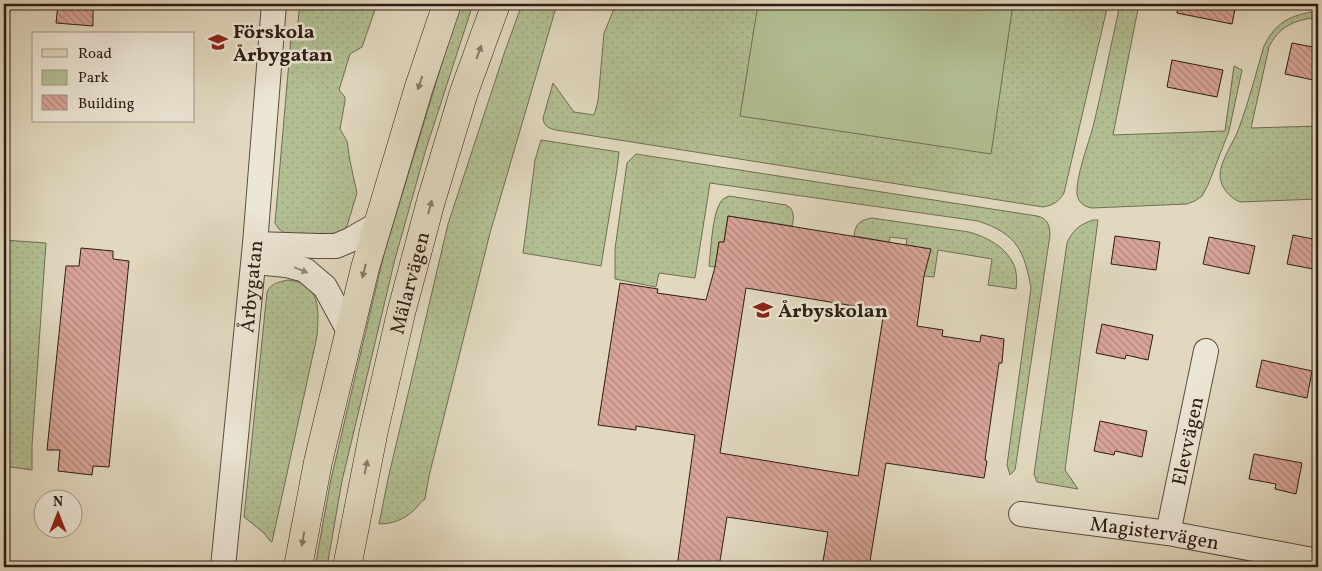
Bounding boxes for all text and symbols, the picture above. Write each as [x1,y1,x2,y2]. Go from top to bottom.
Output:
place label: Förskola Årbygatan [233,19,333,70]
school or university icon: Förskola Årbygatan [207,31,229,53]
legend [32,32,195,122]
text: Road [78,44,112,65]
one-way arrow [475,44,483,59]
text: Park [78,68,109,89]
one-way arrow [416,76,424,91]
text: Building [78,94,135,115]
one-way arrow [426,199,434,215]
street label: Mälarvägen [385,229,438,337]
street label: Årbygatan [234,239,271,334]
one-way arrow [360,263,368,278]
one-way arrow [294,266,309,274]
place label: Årbyskolan [778,298,888,326]
school or university icon: Årbyskolan [752,299,774,321]
street label: Elevvägen [1166,394,1212,488]
one-way arrow [362,459,370,474]
north arrow [32,488,82,538]
text: N [53,493,63,512]
street label: Magistervägen [1088,511,1221,558]
one-way arrow [298,531,306,547]

